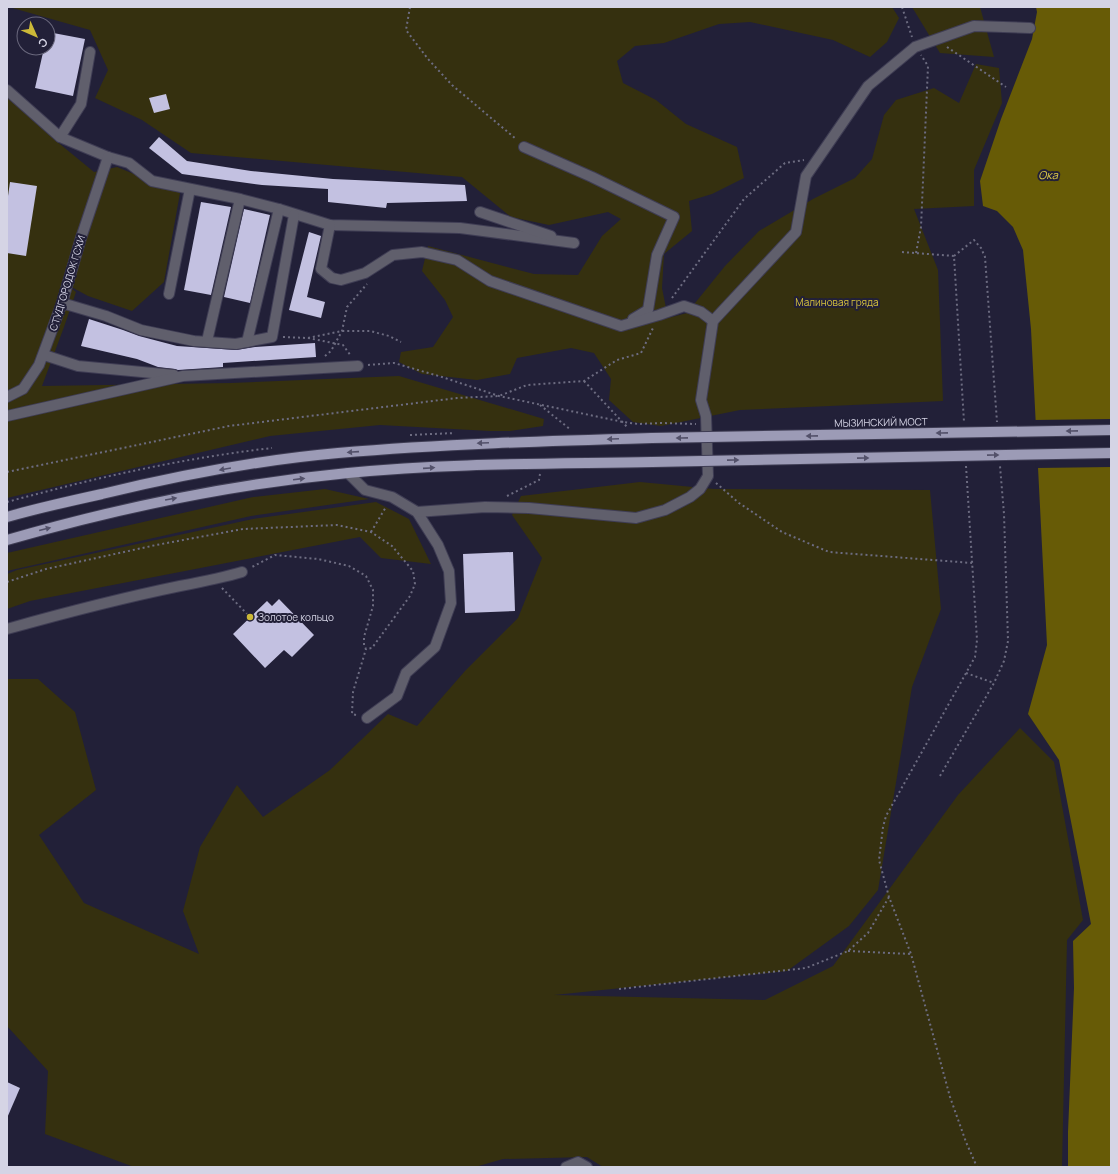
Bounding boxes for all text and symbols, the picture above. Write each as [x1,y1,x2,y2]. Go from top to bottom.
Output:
north arrow [16,16,56,56]
text: С [35,35,52,52]
water label: Ока [1038,167,1059,182]
street label: СТУДГОРОДОК ГСХИ [46,233,88,332]
park label: Малиновая гряда [795,295,879,309]
street label: МЫЗИНСКИЙ МОСТ [834,414,928,430]
one-way arrow [1065,428,1078,434]
one-way arrow [935,430,948,436]
one-way arrow [806,432,818,439]
one-way arrow [675,435,688,441]
one-way arrow [607,436,619,443]
one-way arrow [477,440,489,447]
one-way arrow [347,449,359,456]
one-way arrow [987,452,999,459]
one-way arrow [857,455,870,461]
one-way arrow [727,457,740,463]
one-way arrow [423,464,435,471]
one-way arrow [218,466,231,472]
one-way arrow [293,476,305,482]
one-way arrow [165,496,177,502]
one-way arrow [39,526,51,532]
place label: Золотое кольцо [258,610,334,624]
marker: Золотое кольцо [245,612,255,622]

